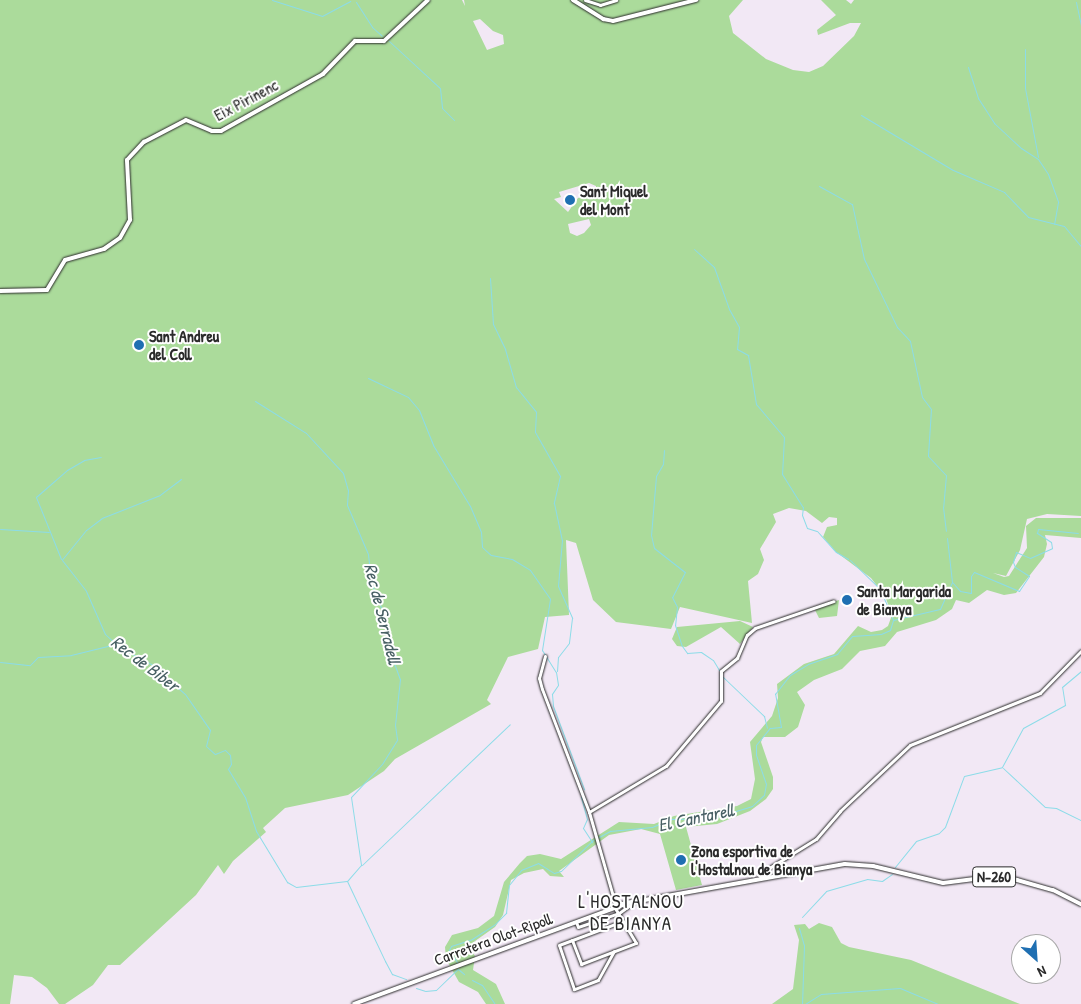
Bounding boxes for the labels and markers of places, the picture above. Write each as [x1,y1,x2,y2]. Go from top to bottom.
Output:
place label: Sant Miquel del Mont [580,181,648,219]
marker: Sant Miquel del Mont [564,194,576,206]
place label: Sant Andreu del Coll [149,326,219,364]
marker: Sant Andreu del Coll [133,339,145,351]
place label: Santa Margarida de Bianya [857,581,951,619]
marker: Santa Margarida de Bianya [841,594,853,606]
place label: Zona esportiva de l'Hostalnou de Bianya [691,841,812,879]
marker: Zona esportiva de l'Hostalnou de Bianya [675,854,687,866]

